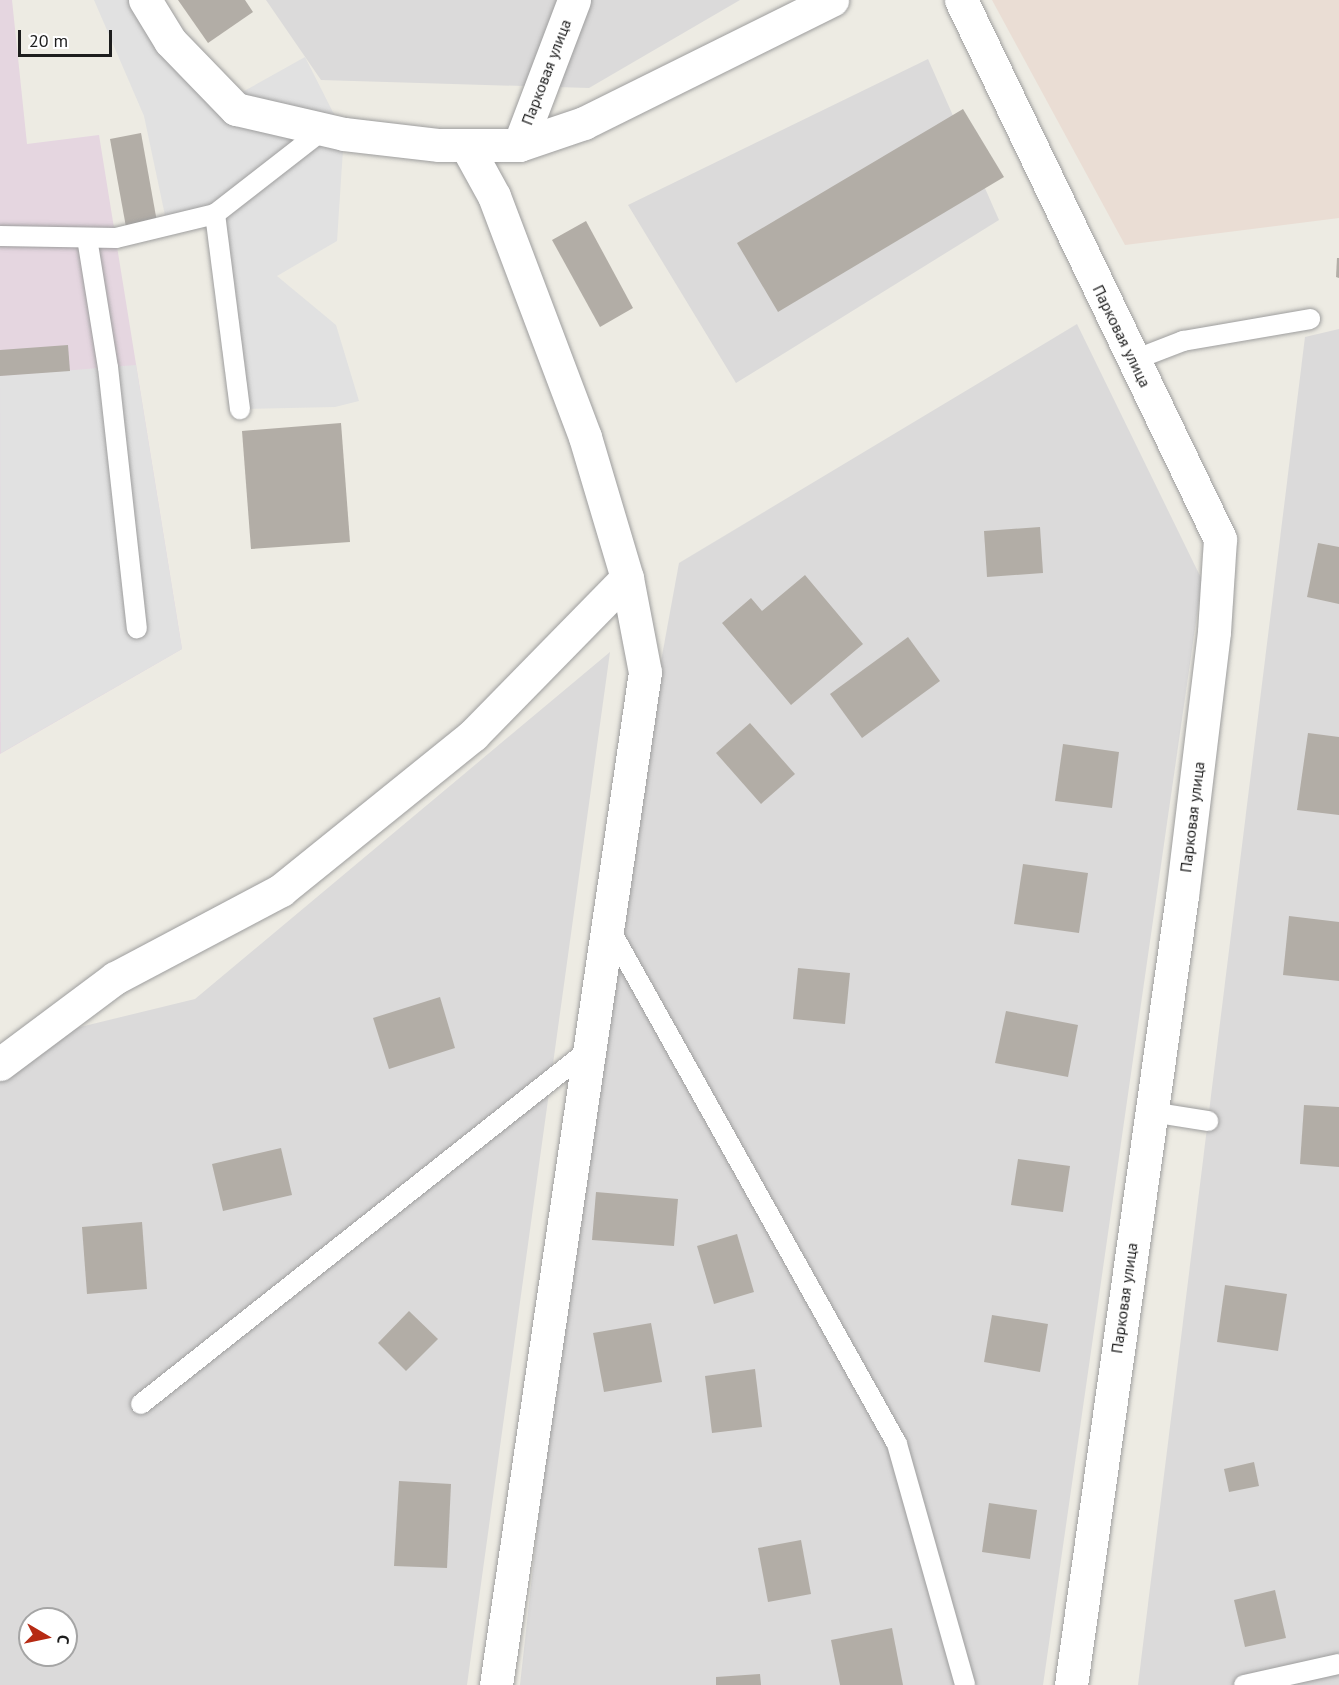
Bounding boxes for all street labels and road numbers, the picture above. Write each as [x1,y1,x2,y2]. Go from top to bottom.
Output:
street label: Парковая улица [517,16,575,128]
street label: Парковая улица [1089,282,1155,390]
street label: Парковая улица [1176,760,1208,874]
street label: Парковая улица [1107,1241,1141,1355]

